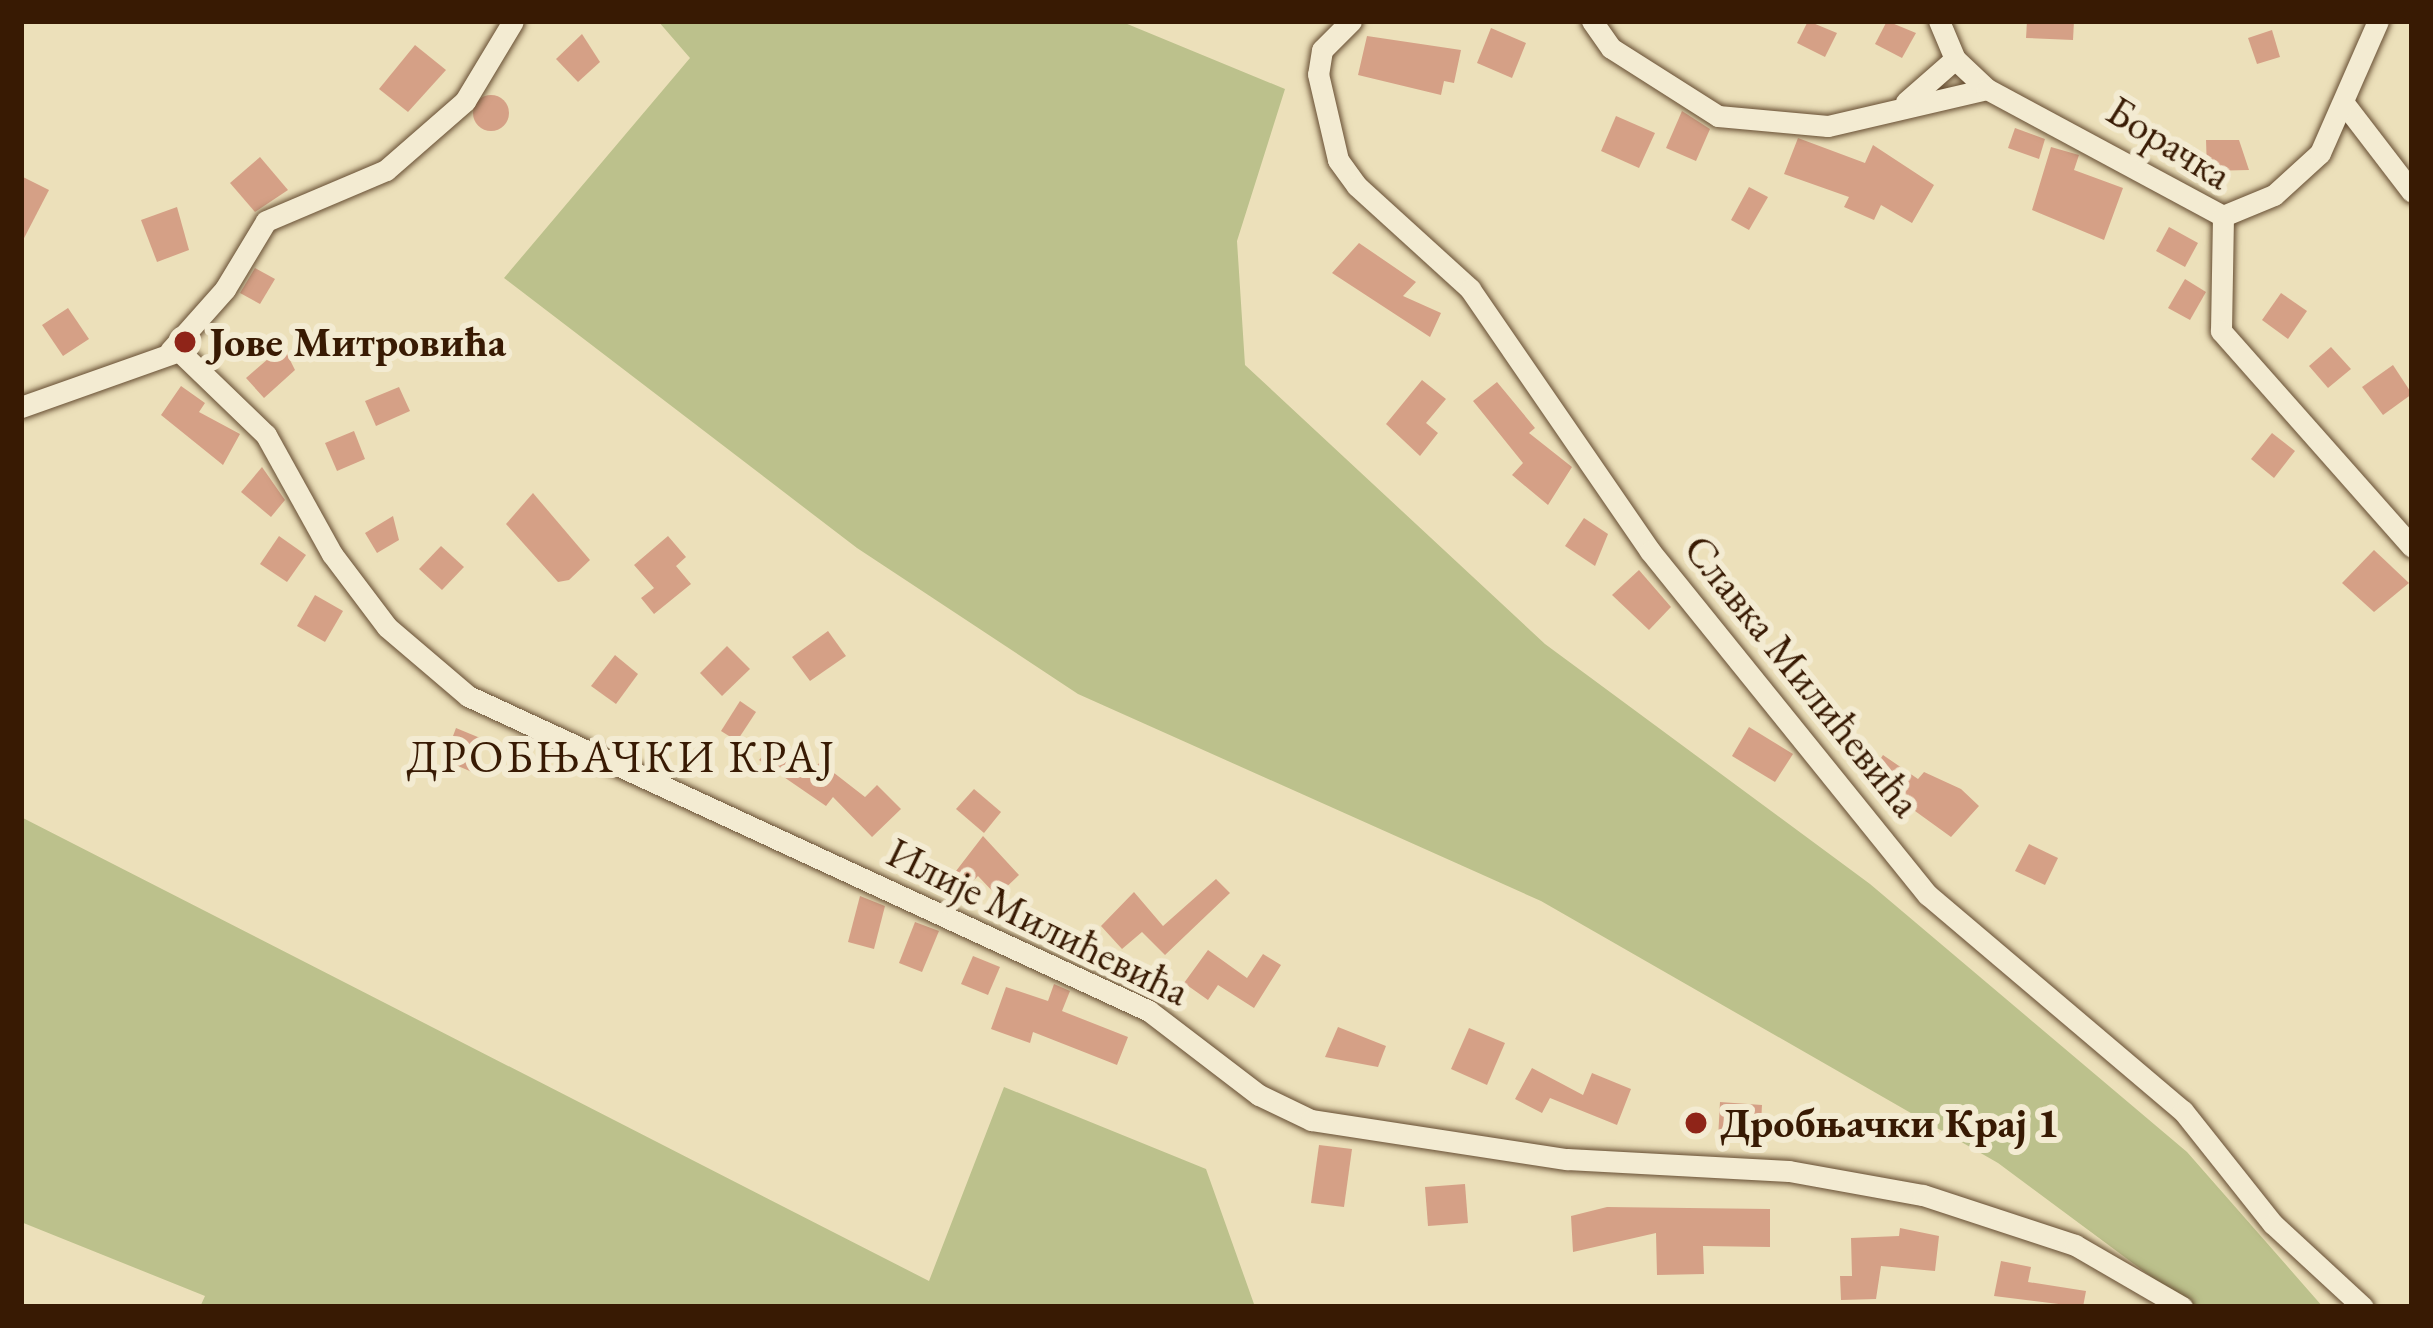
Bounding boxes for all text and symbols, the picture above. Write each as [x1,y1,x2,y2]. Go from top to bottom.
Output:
street label: Борачка [2097,85,2241,201]
place label: Јове Митровића [209,317,506,367]
marker: Јове Митровића [172,329,198,355]
street label: Славка Милићевића [1673,525,1931,827]
district label: ДРОБЊАЧКИ КРАЈ [406,730,838,784]
street label: Илије Милићевића [879,827,1197,1017]
place label: Дробњачки Крај 1 [1720,1098,2059,1148]
marker: Дробњачки Крај 1 [1683,1110,1709,1136]

